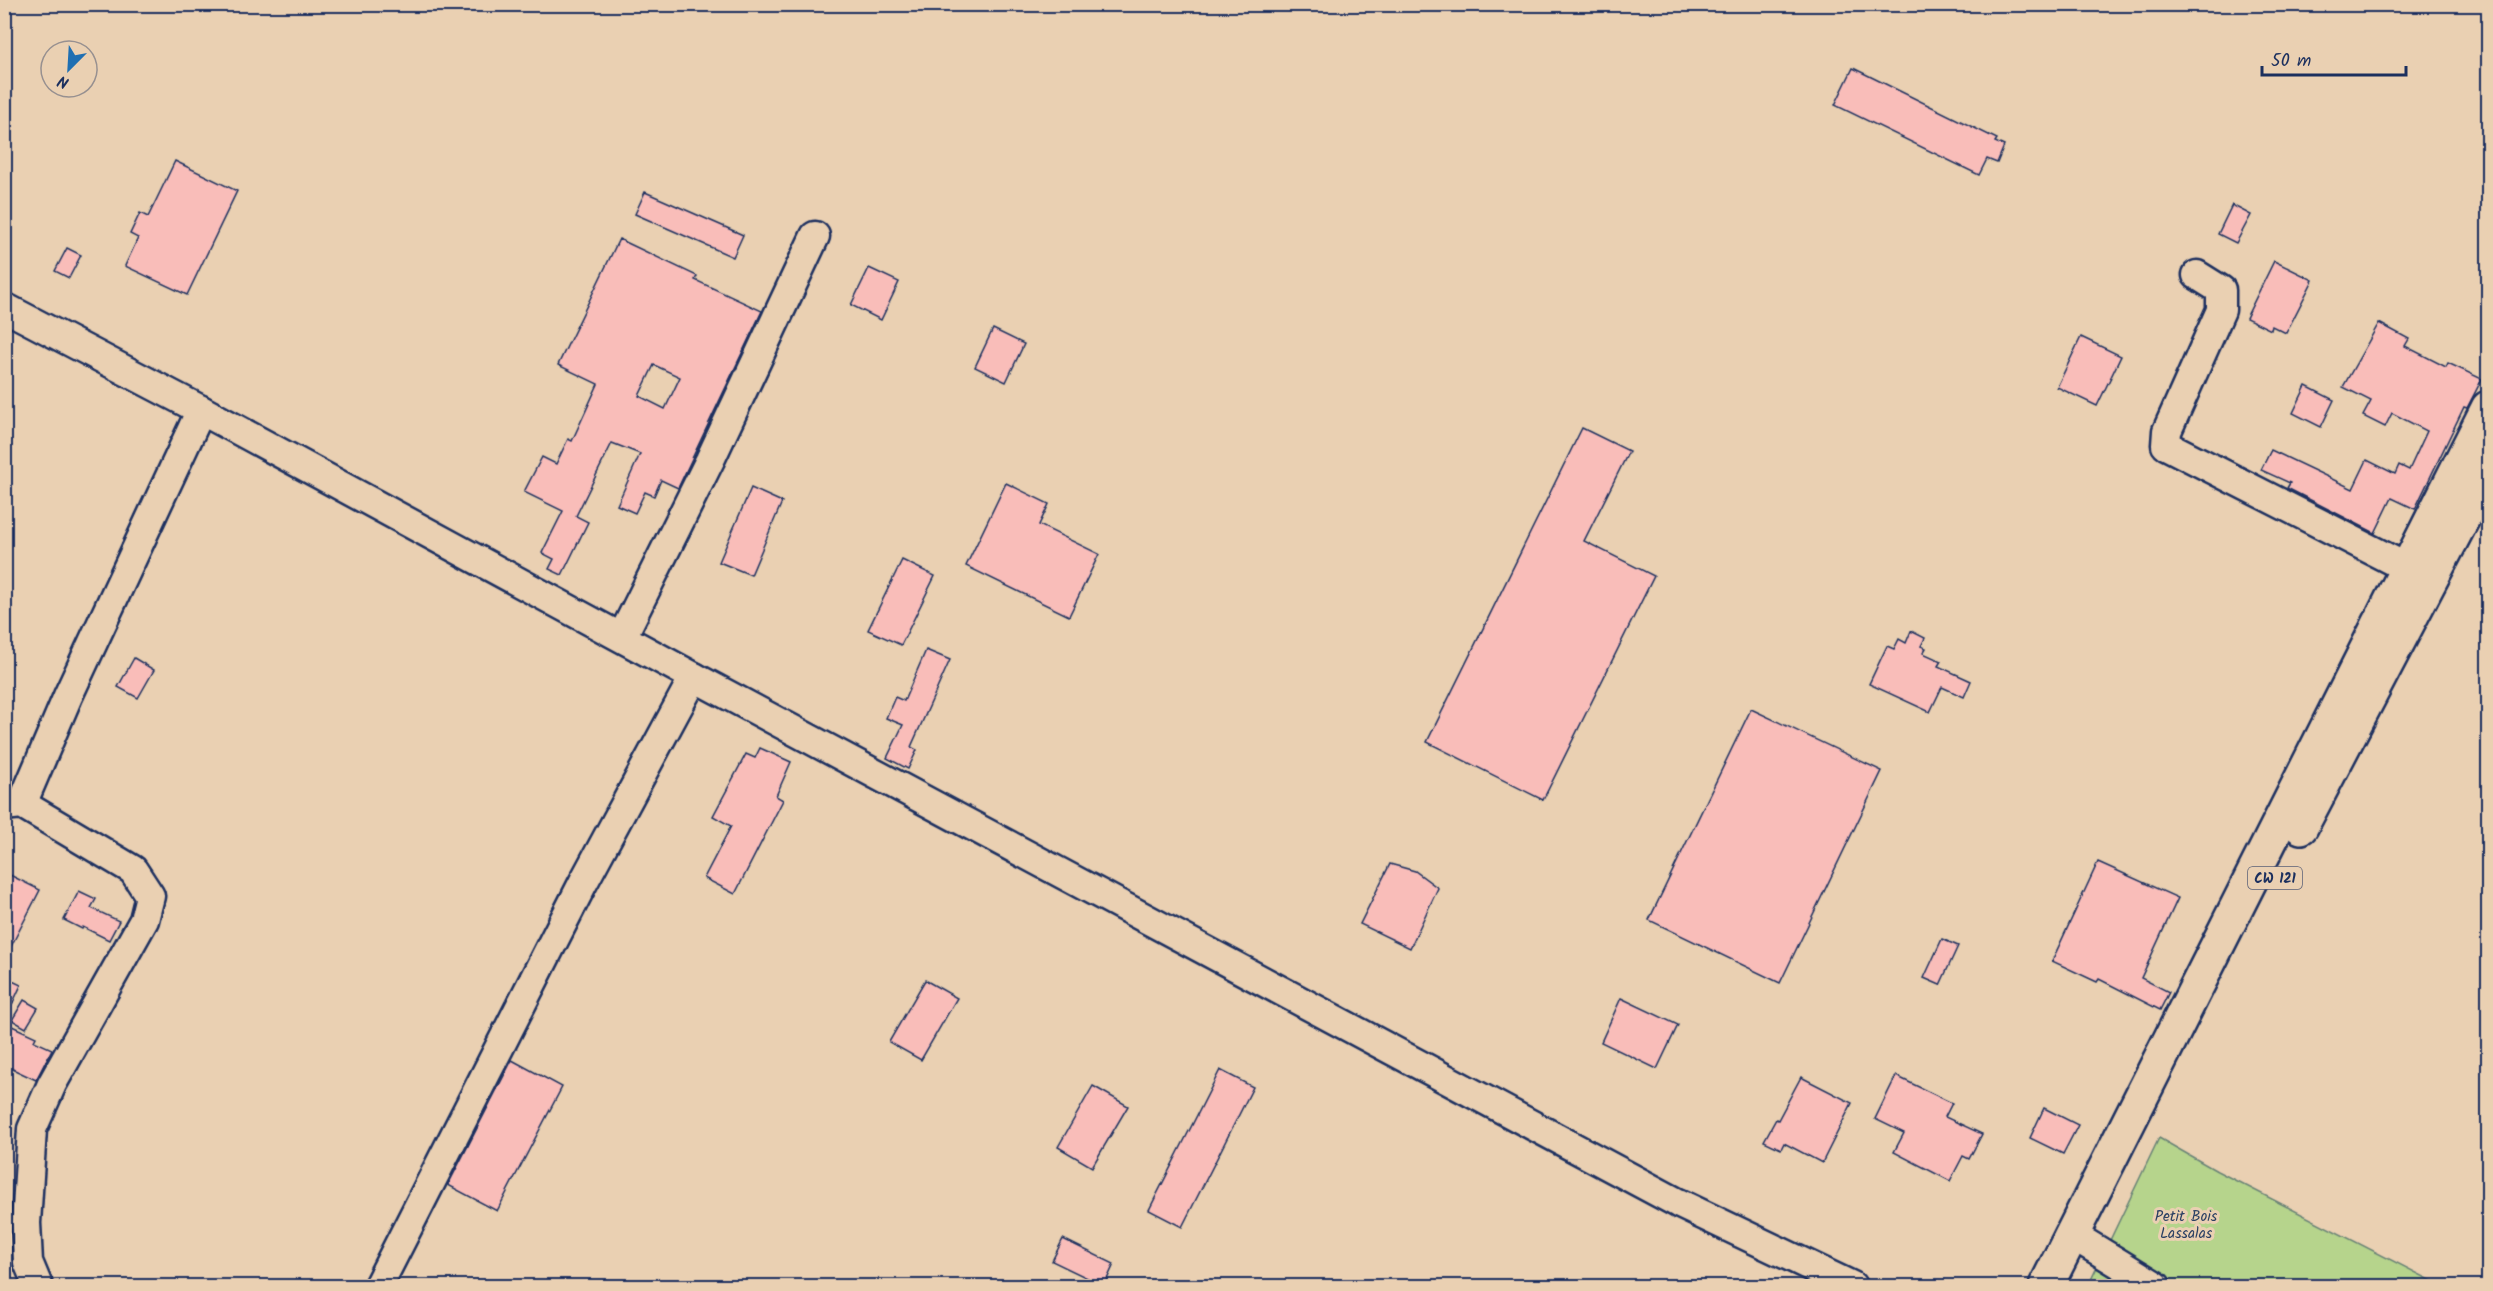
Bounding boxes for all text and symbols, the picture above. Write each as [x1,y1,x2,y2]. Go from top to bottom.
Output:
north arrow [39,39,99,99]
scale bar [2262,39,2406,77]
text: 50 m [2271,47,2311,76]
text: N [54,68,73,95]
road number: CW 121 [2248,867,2302,889]
park label: Petit Bois Lassalas [2155,1205,2218,1246]

